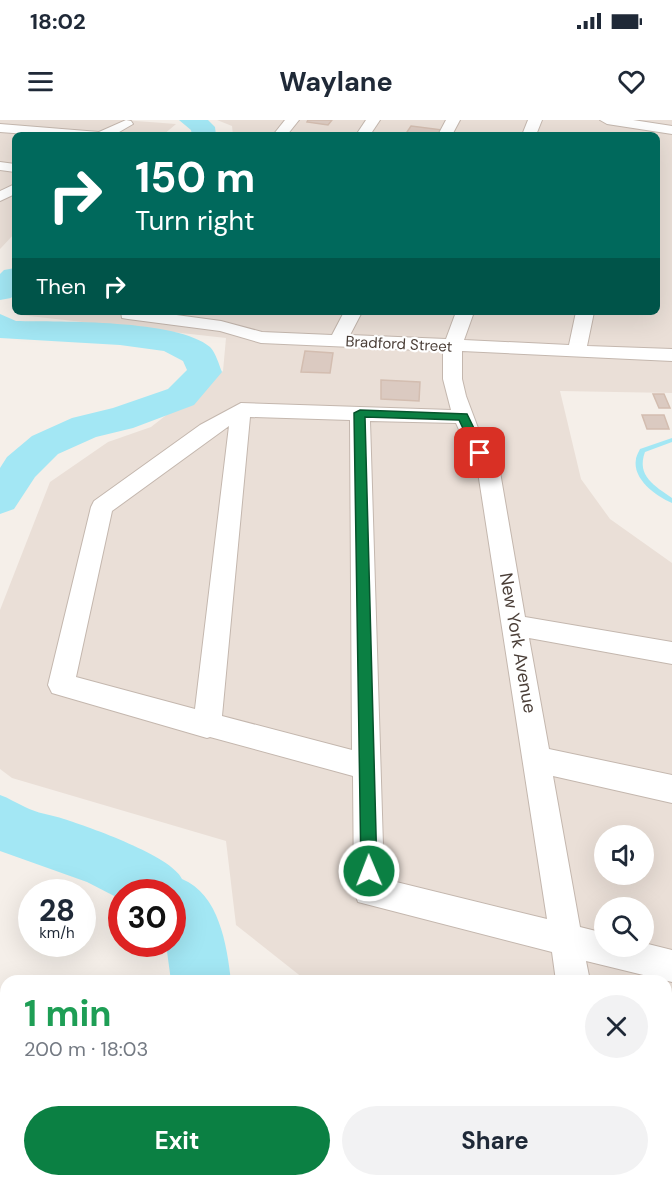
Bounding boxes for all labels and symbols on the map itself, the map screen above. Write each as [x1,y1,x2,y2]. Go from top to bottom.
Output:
street label: Bradford Street [345,331,453,357]
pin [454,427,505,478]
street label: New York Avenue [494,571,542,715]
position arrow [337,839,401,903]
speed limit sign: 30 [108,879,186,957]

